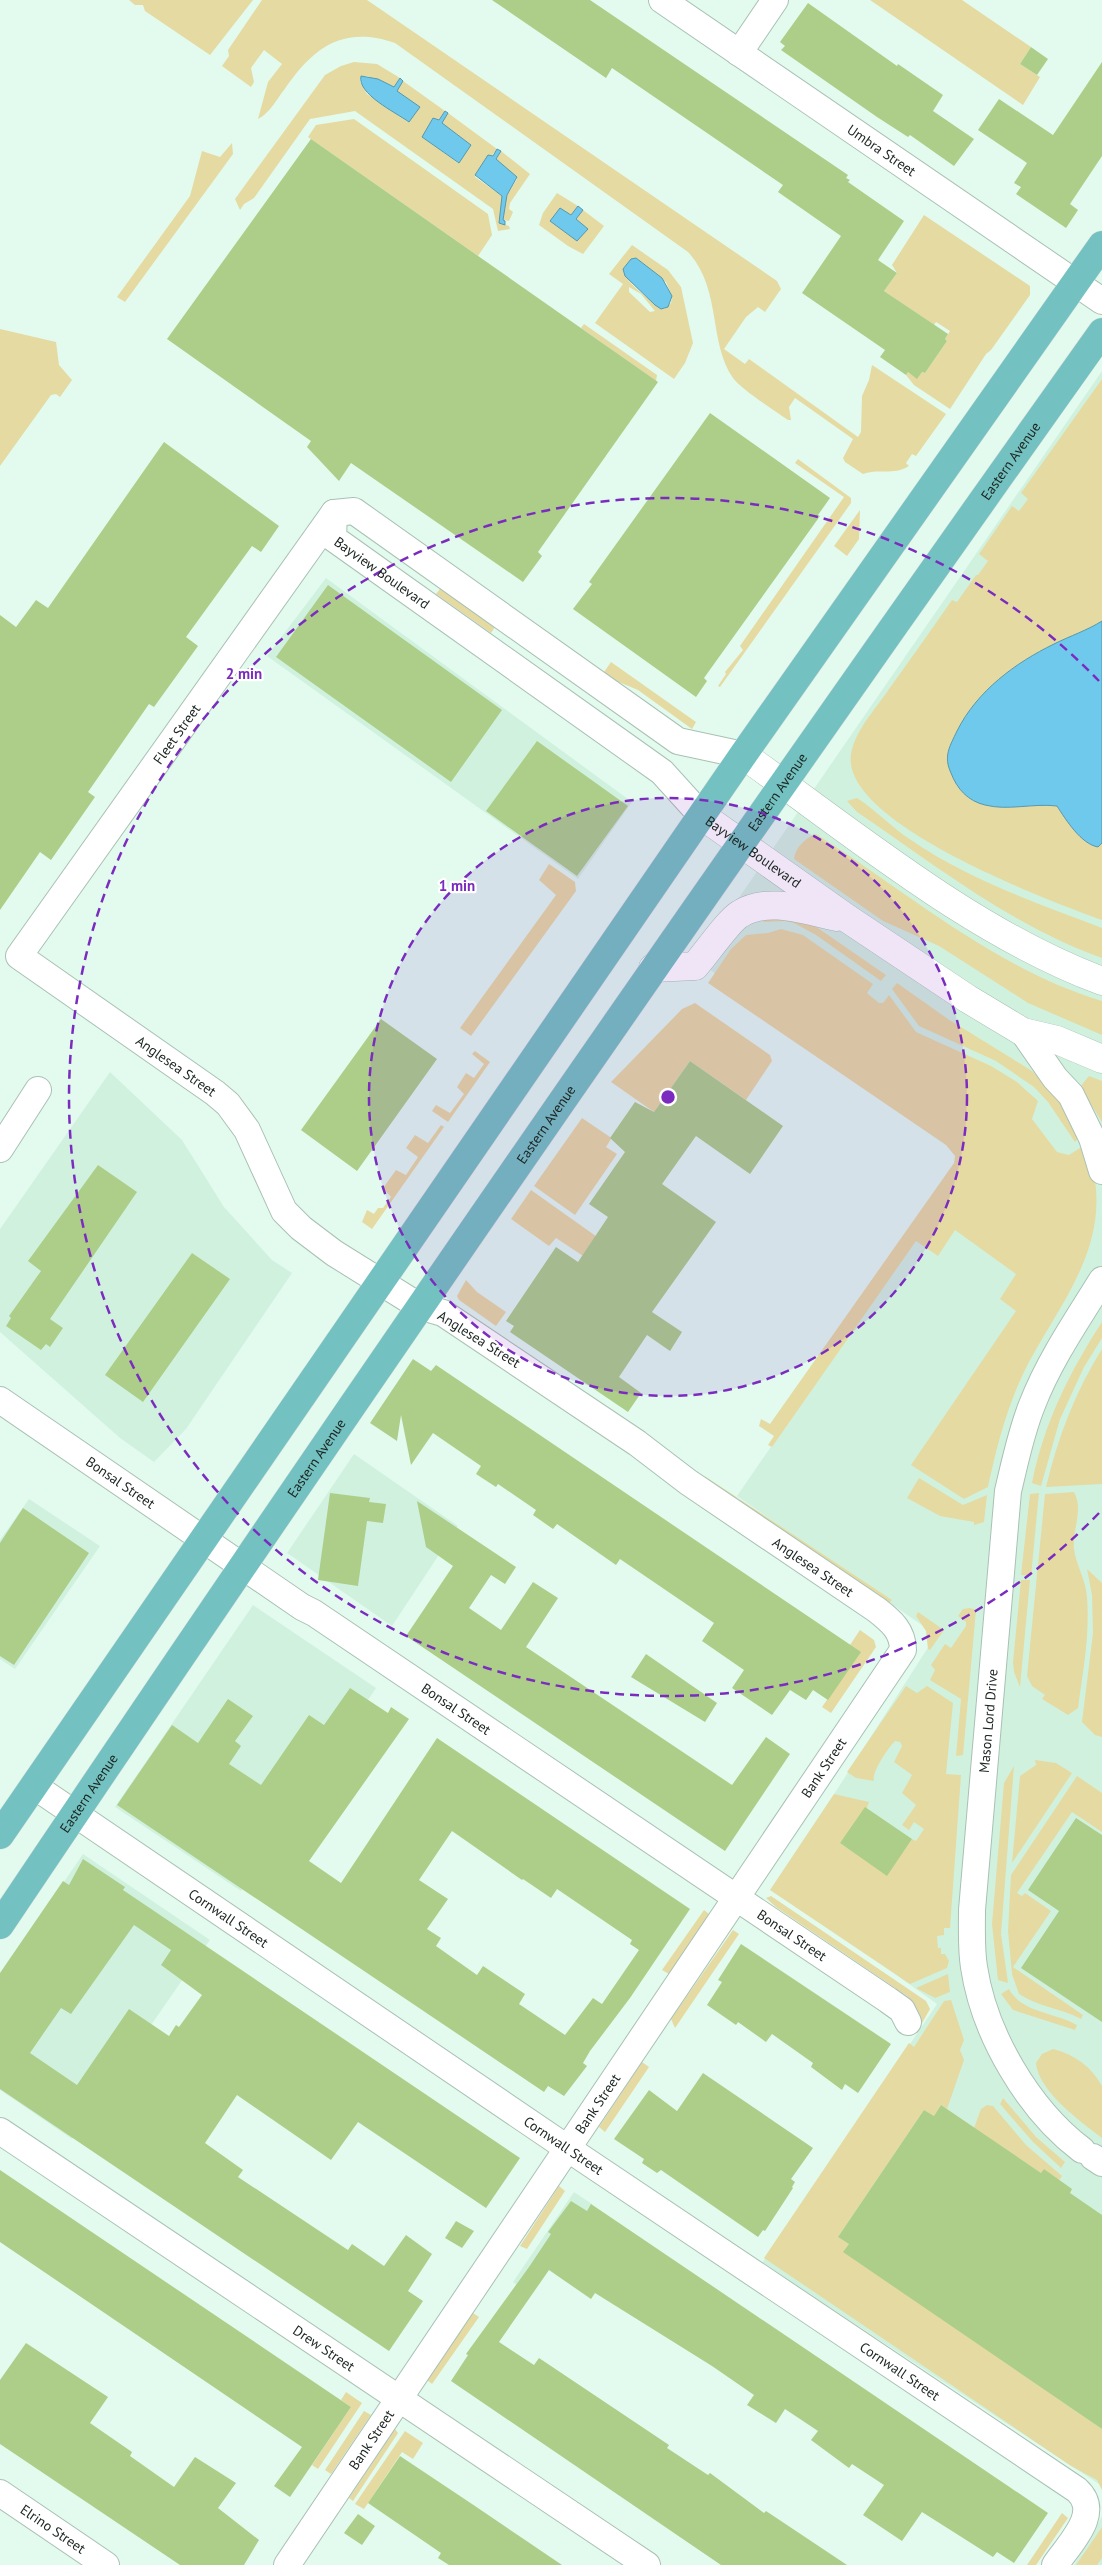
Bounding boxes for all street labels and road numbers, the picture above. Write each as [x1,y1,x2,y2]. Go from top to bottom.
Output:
street label: Umbra Street [844,120,920,180]
street label: Eastern Avenue [977,418,1044,503]
street label: Bayview Boulevard [331,533,433,613]
street label: Fleet Street [149,700,204,768]
street label: Eastern Avenue [744,749,811,835]
street label: Bayview Boulevard [702,812,805,892]
street label: Anglesea Street [132,1032,220,1100]
street label: Eastern Avenue [512,1082,579,1167]
street label: Anglesea Street [434,1306,524,1372]
street label: Eastern Avenue [283,1415,350,1501]
street label: Bonsal Street [82,1453,159,1513]
street label: Anglesea Street [769,1533,857,1601]
street label: Mason Lord Drive [975,1668,1002,1774]
street label: Bonsal Street [418,1679,495,1739]
street label: Bank Street [797,1734,850,1801]
street label: Eastern Avenue [56,1750,122,1836]
street label: Cornwall Street [185,1885,272,1952]
street label: Bonsal Street [754,1905,830,1965]
street label: Bank Street [571,2070,624,2137]
street label: Cornwall Street [520,2112,607,2179]
street label: Drew Street [290,2321,358,2375]
street label: Cornwall Street [856,2338,943,2405]
street label: Bank Street [345,2406,398,2473]
street label: Elrino Street [17,2500,89,2558]

